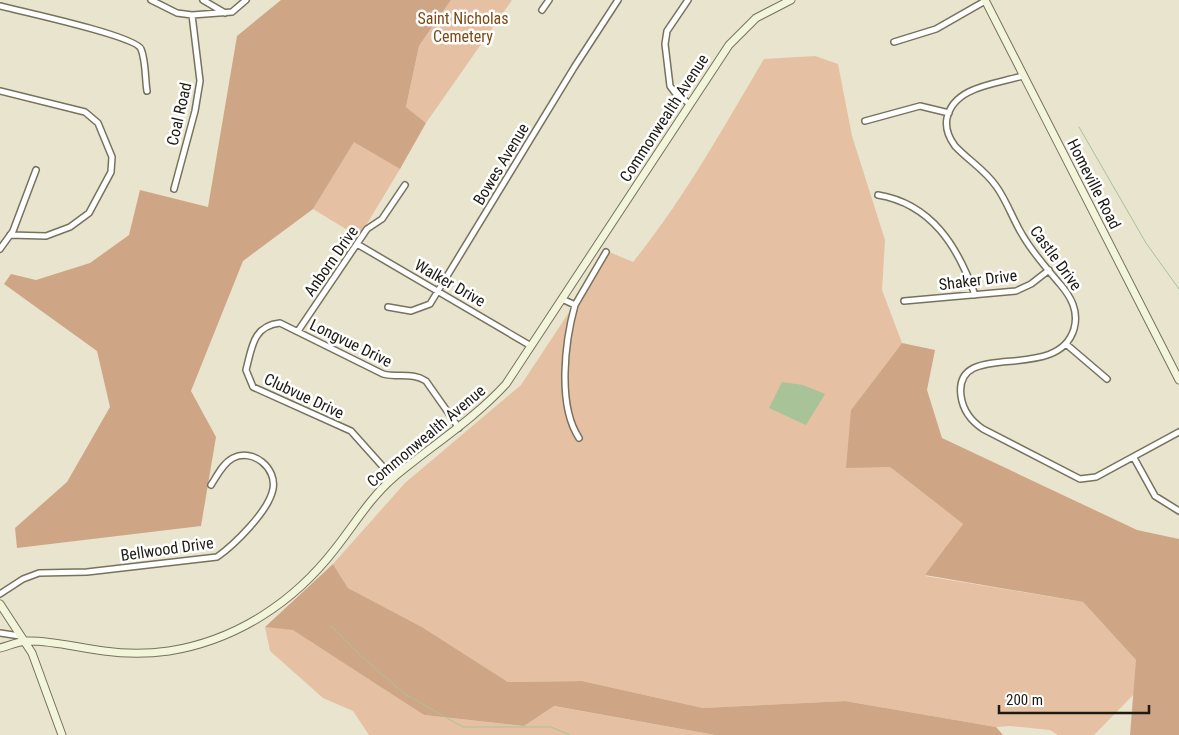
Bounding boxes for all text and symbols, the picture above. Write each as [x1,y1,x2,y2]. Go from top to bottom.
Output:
park label: Saint Nicholas Cemetery [417,9,509,46]
street label: Commonwealth Avenue [616,51,712,185]
street label: Coal Road [163,81,195,147]
street label: Bowes Avenue [469,120,533,208]
street label: Homeville Road [1063,136,1125,232]
street label: Anborn Drive [300,222,362,300]
street label: Castle Drive [1026,222,1086,294]
street label: Walker Drive [411,255,489,311]
street label: Shaker Drive [938,266,1018,294]
street label: Longvue Drive [307,315,395,371]
street label: Clubvue Drive [261,369,347,423]
street label: Commonwealth Avenue [363,381,489,491]
street label: Bellwood Drive [119,533,215,565]
scale bar [999,682,1149,714]
text: 200 m [1006,691,1043,709]

